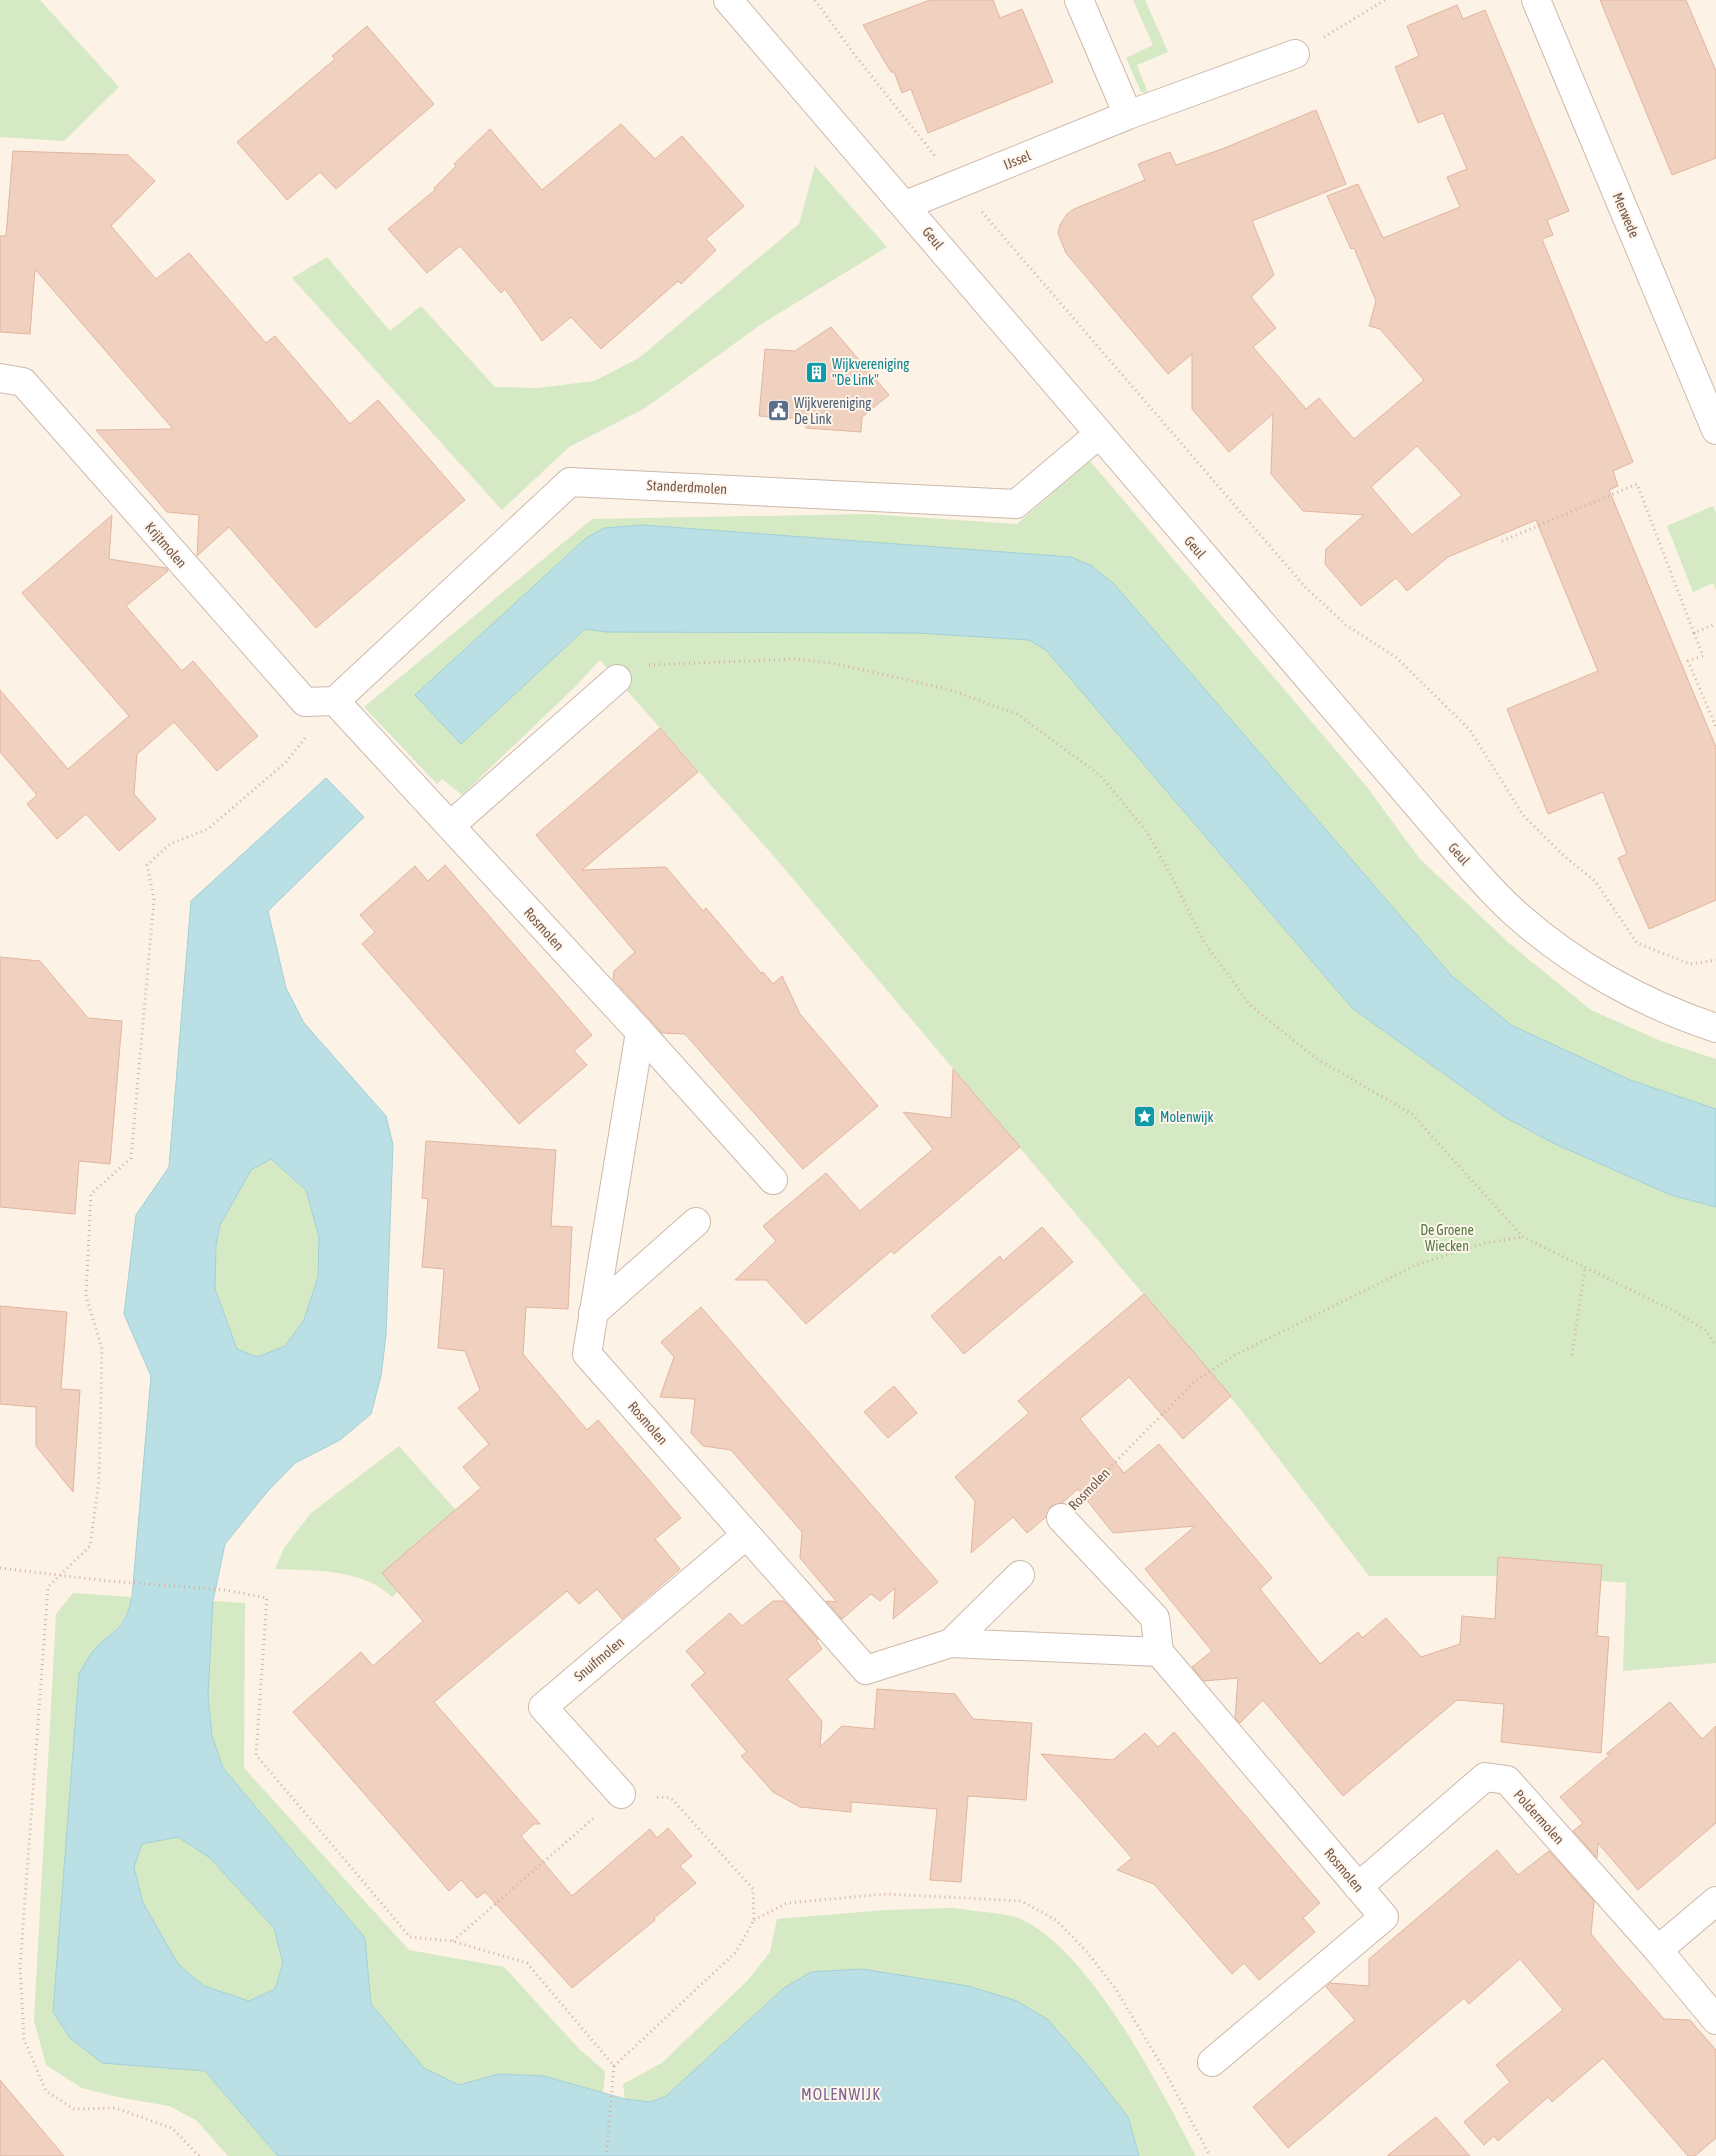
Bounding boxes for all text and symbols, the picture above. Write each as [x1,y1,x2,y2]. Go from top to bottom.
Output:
street label: IJssel [1001,147,1033,173]
street label: Merwede [1609,190,1643,240]
street label: Geul [919,224,947,253]
place label: Wijkvereniging "De Link" [832,356,909,388]
building icon: Wijkvereniging "De Link" [804,360,828,384]
place label: Wijkvereniging De Link [794,395,871,427]
public building icon: Wijkvereniging De Link [766,399,790,423]
street label: Standerdmolen [646,477,728,497]
street label: Krijtmolen [142,519,190,571]
street label: Geul [1181,533,1209,562]
street label: Geul [1445,840,1473,869]
street label: Rosmolen [521,904,567,954]
place icon: Molenwijk [1132,1105,1156,1129]
place label: Molenwijk [1160,1109,1214,1125]
park label: De Groene Wiecken [1420,1222,1474,1254]
street label: Rosmolen [625,1398,671,1448]
street label: Rosmolen [1065,1465,1113,1513]
street label: Snuifmolen [571,1634,627,1684]
street label: Poldermolen [1511,1787,1567,1847]
street label: Rosmolen [1321,1845,1367,1895]
district label: MOLENWIJK [801,2085,881,2103]

